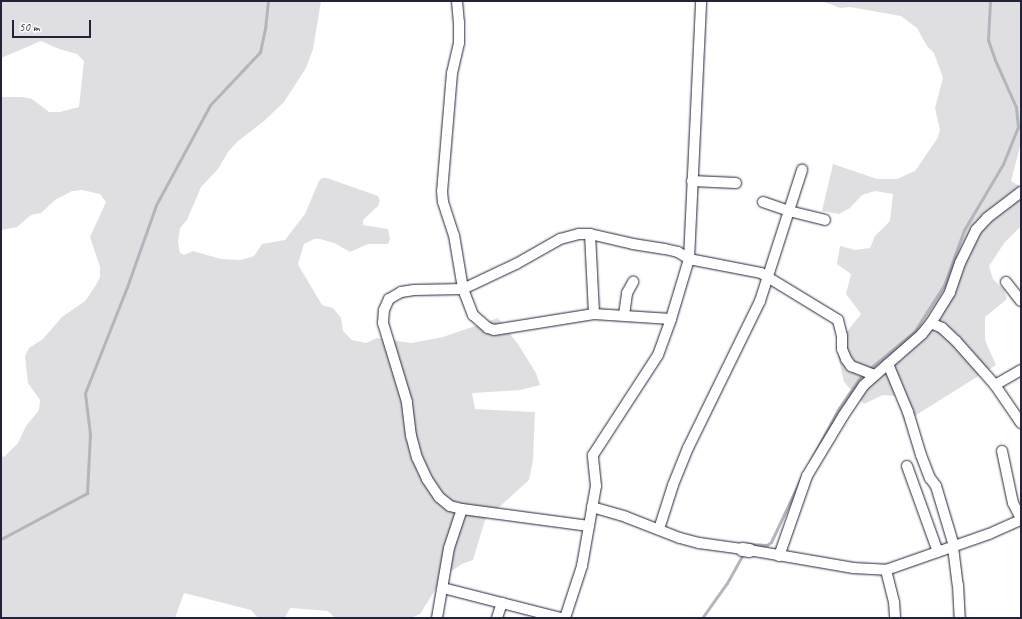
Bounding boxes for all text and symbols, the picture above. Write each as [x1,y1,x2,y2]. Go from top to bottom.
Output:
scale bar [14,12,93,38]
text: 50 m [19,19,39,35]

